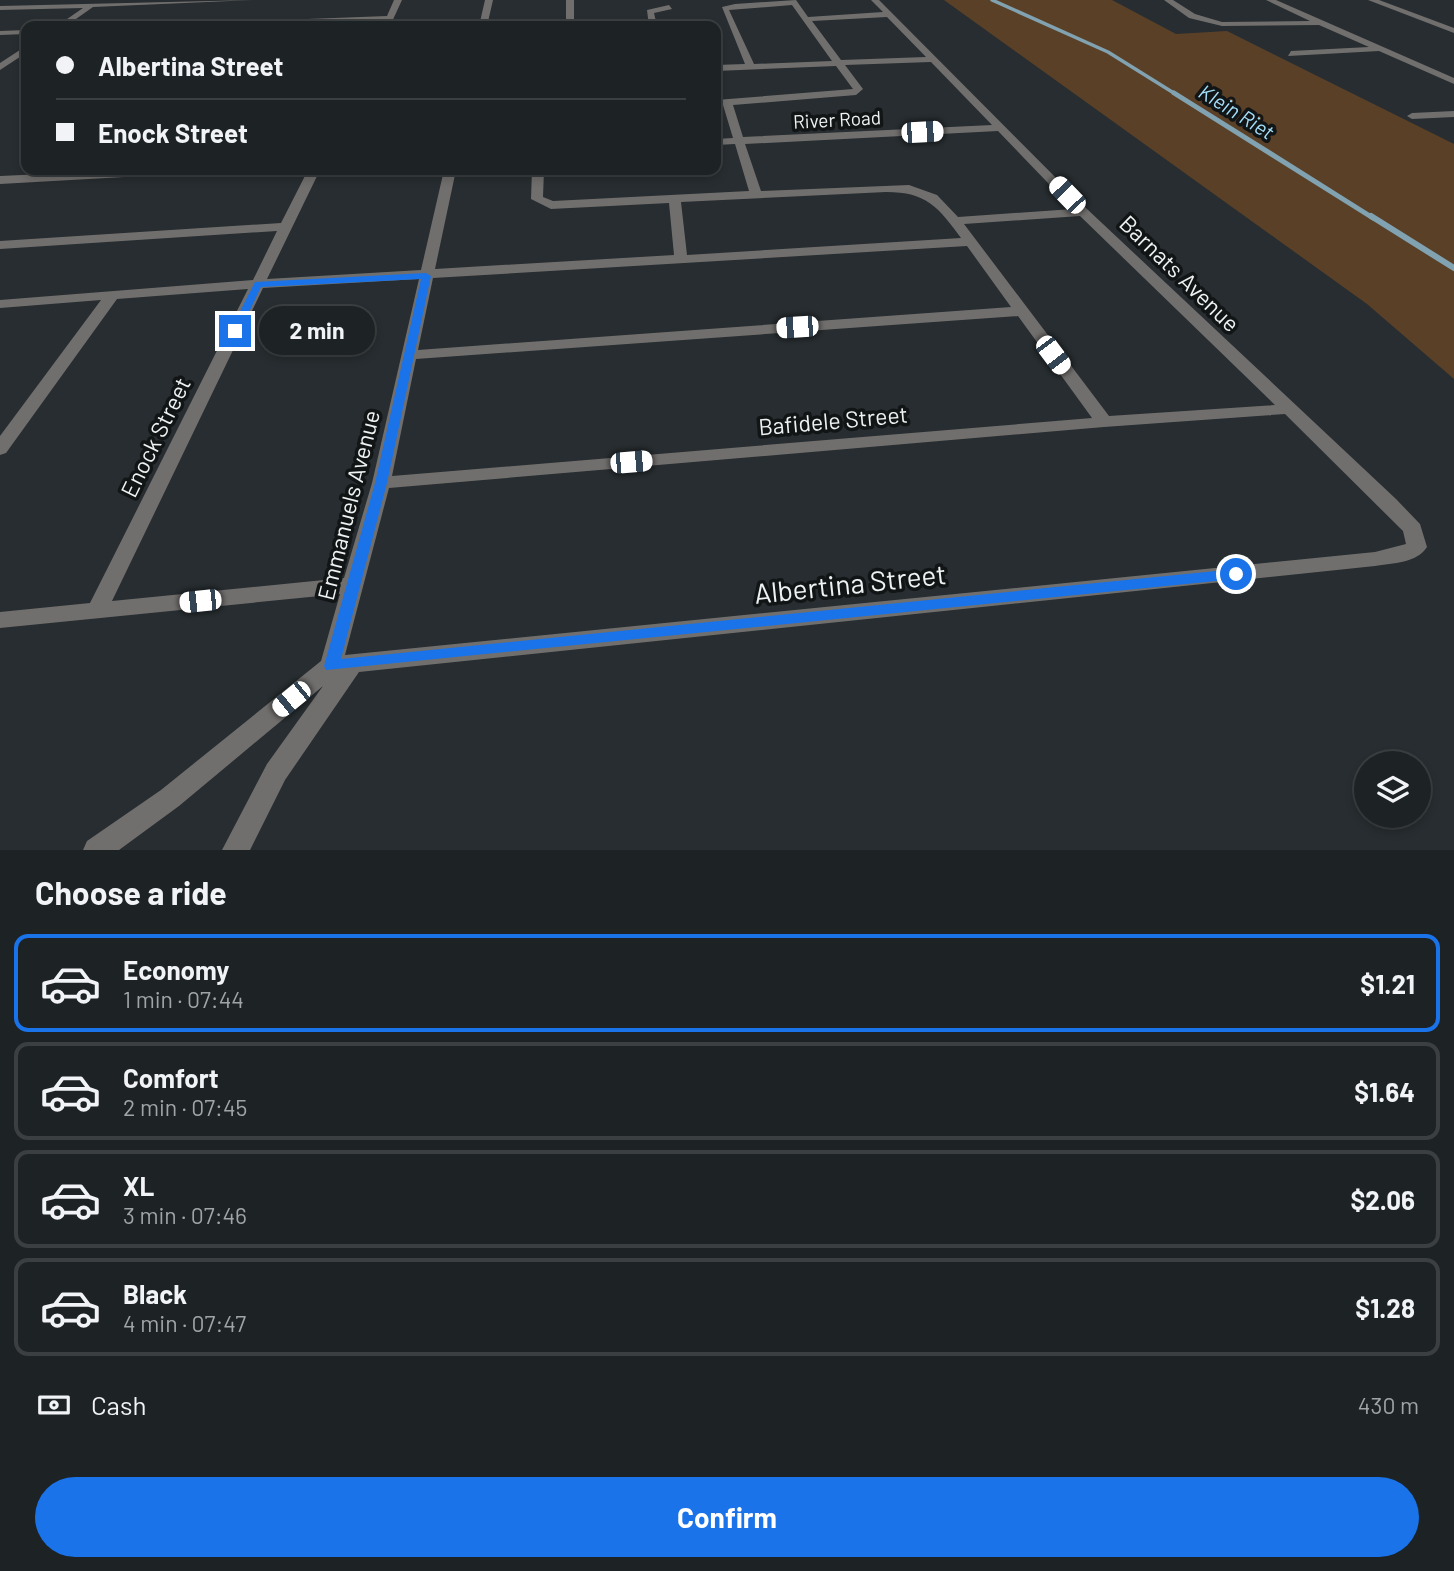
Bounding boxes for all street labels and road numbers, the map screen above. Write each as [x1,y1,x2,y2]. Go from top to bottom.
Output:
street label: River Road [792,105,882,133]
street label: Barnats Avenue [1114,209,1246,337]
street label: Enock Street [114,373,196,501]
street label: Bafidele Street [757,400,909,440]
street label: Emmanuels Avenue [311,407,385,603]
street label: Albertina Street [752,556,948,610]

